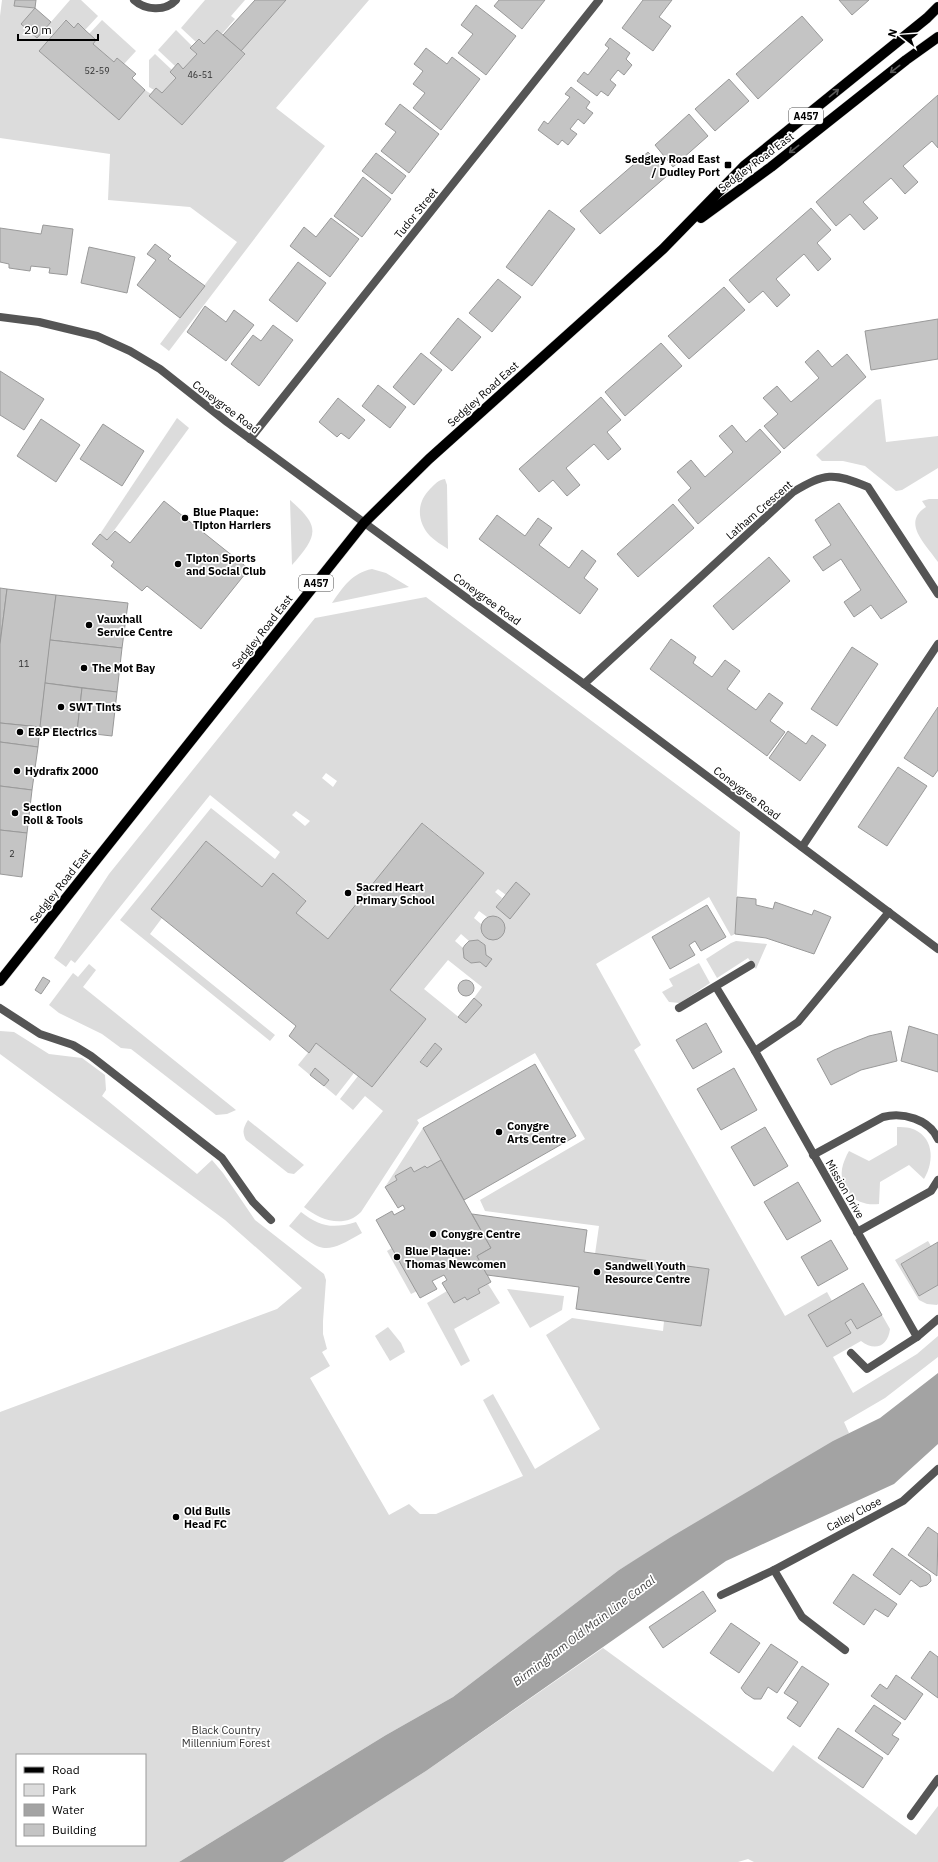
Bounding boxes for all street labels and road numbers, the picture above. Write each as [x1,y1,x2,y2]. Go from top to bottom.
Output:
road number: A457 [789,108,823,124]
street label: Sedgley Road East [715,129,797,195]
street label: Tudor Street [391,185,441,241]
street label: Sedgley Road East [445,358,522,430]
street label: Coneygree Road [190,377,262,437]
street label: Latham Crescent [723,477,795,543]
street label: Coneygree Road [450,570,524,628]
road number: A457 [299,575,333,591]
street label: Sedgley Road East [228,592,296,672]
street label: Coneygree Road [711,763,783,823]
street label: Sedgley Road East [26,846,94,926]
street label: Mission Drive [823,1157,867,1221]
street label: Calley Close [824,1494,884,1534]

